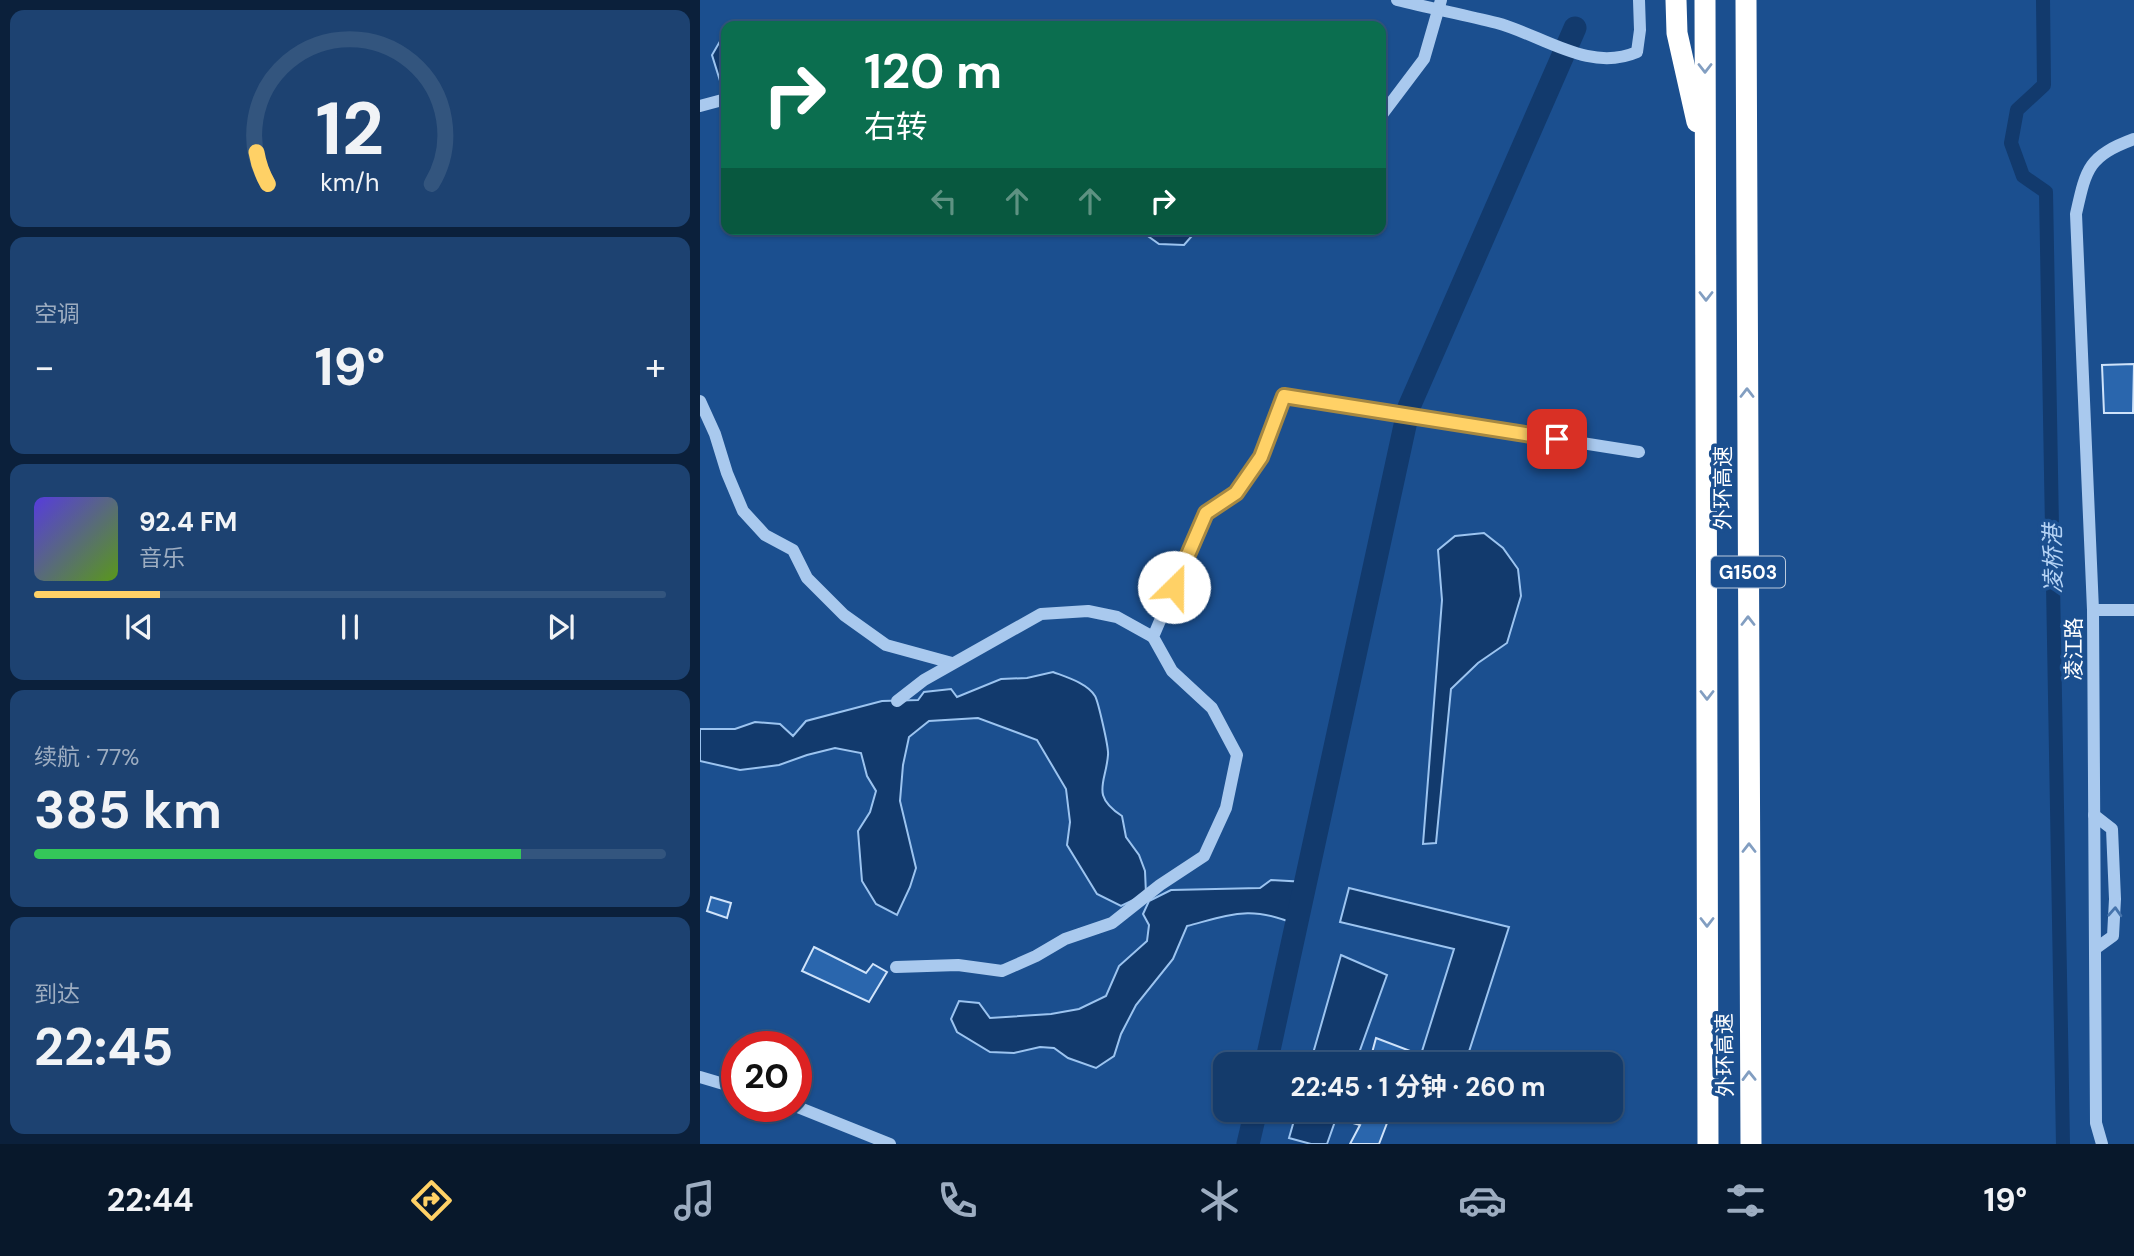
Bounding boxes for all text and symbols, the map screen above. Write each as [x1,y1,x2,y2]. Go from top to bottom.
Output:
text: 120 m [864,39,1002,103]
icon: right [749,49,840,140]
one-way arrow [1697,63,1713,74]
text: 12 [316,83,384,178]
text: 右转 [864,106,928,148]
text: km/h [320,166,380,199]
icon: left [925,182,963,220]
icon: ahead [998,182,1036,220]
icon: ahead [1071,182,1109,220]
icon: right [1144,182,1182,220]
one-way arrow [1698,291,1714,301]
text: 空调 [34,299,80,329]
text: 19° [315,333,385,401]
text: − [34,342,55,392]
text: + [645,342,666,392]
one-way arrow [1739,388,1755,398]
pin [1527,409,1587,469]
icon: arrive [1538,420,1576,458]
street label: 外环高速 [1709,446,1737,530]
text: 92.4 FM [139,505,237,539]
water label: 凌桥港 [2037,521,2069,594]
text: 音乐 [139,543,185,573]
position arrow [1137,550,1211,624]
road number: G1503 [1711,556,1785,587]
icon: previous [120,608,158,646]
icon: pause [331,608,369,646]
icon: next [542,608,580,646]
one-way arrow [1740,615,1756,626]
street label: 凌江路 [2060,618,2088,681]
one-way arrow [1699,690,1715,700]
text: 续航 · 77% [34,742,139,772]
text: 385 km [34,776,222,844]
one-way arrow [1741,843,1756,854]
one-way arrow [2107,906,2122,917]
one-way arrow [1699,917,1715,928]
text: 到达 [34,979,80,1009]
text: 22:45 [34,1013,173,1081]
street label: 外环高速 [1710,1013,1740,1097]
speed limit sign: 20 [721,1031,812,1122]
text: 22:45 · 1 分钟 · 260 m [1290,1070,1546,1104]
one-way arrow [1742,1070,1757,1081]
icon: directions [407,1176,456,1225]
icon: music [670,1176,719,1225]
icon: phone [933,1176,982,1225]
icon: climate [1195,1176,1244,1225]
icon: car [1458,1176,1507,1225]
icon: filters [1721,1176,1770,1225]
text: 22:44 [107,1179,194,1221]
text: 19° [1984,1179,2027,1221]

